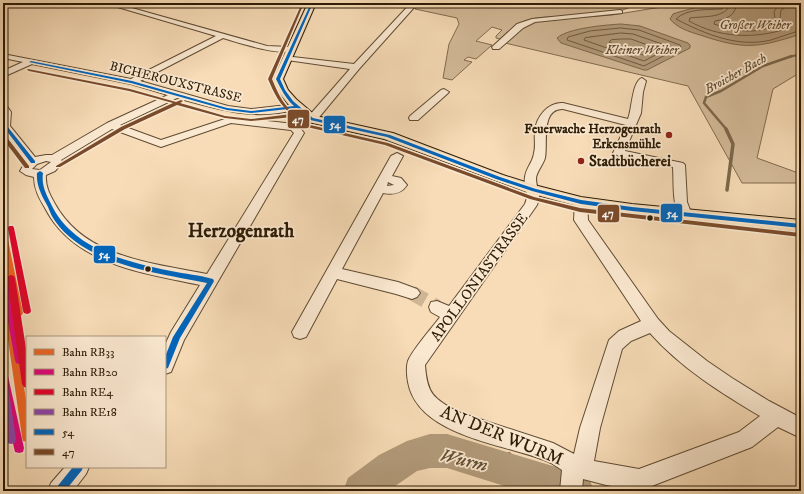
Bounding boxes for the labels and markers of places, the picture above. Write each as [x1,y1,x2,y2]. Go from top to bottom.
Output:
place label: Feuerwache Herzogenrath Erkensmühle [524,121,662,152]
marker: Feuerwache Herzogenrath Erkensmühle [664,130,674,140]
place label: Stadtbücherei [589,152,671,171]
marker: Stadtbücherei [576,156,586,166]
unlabelled marker [645,213,655,223]
unlabelled marker [143,264,153,274]

